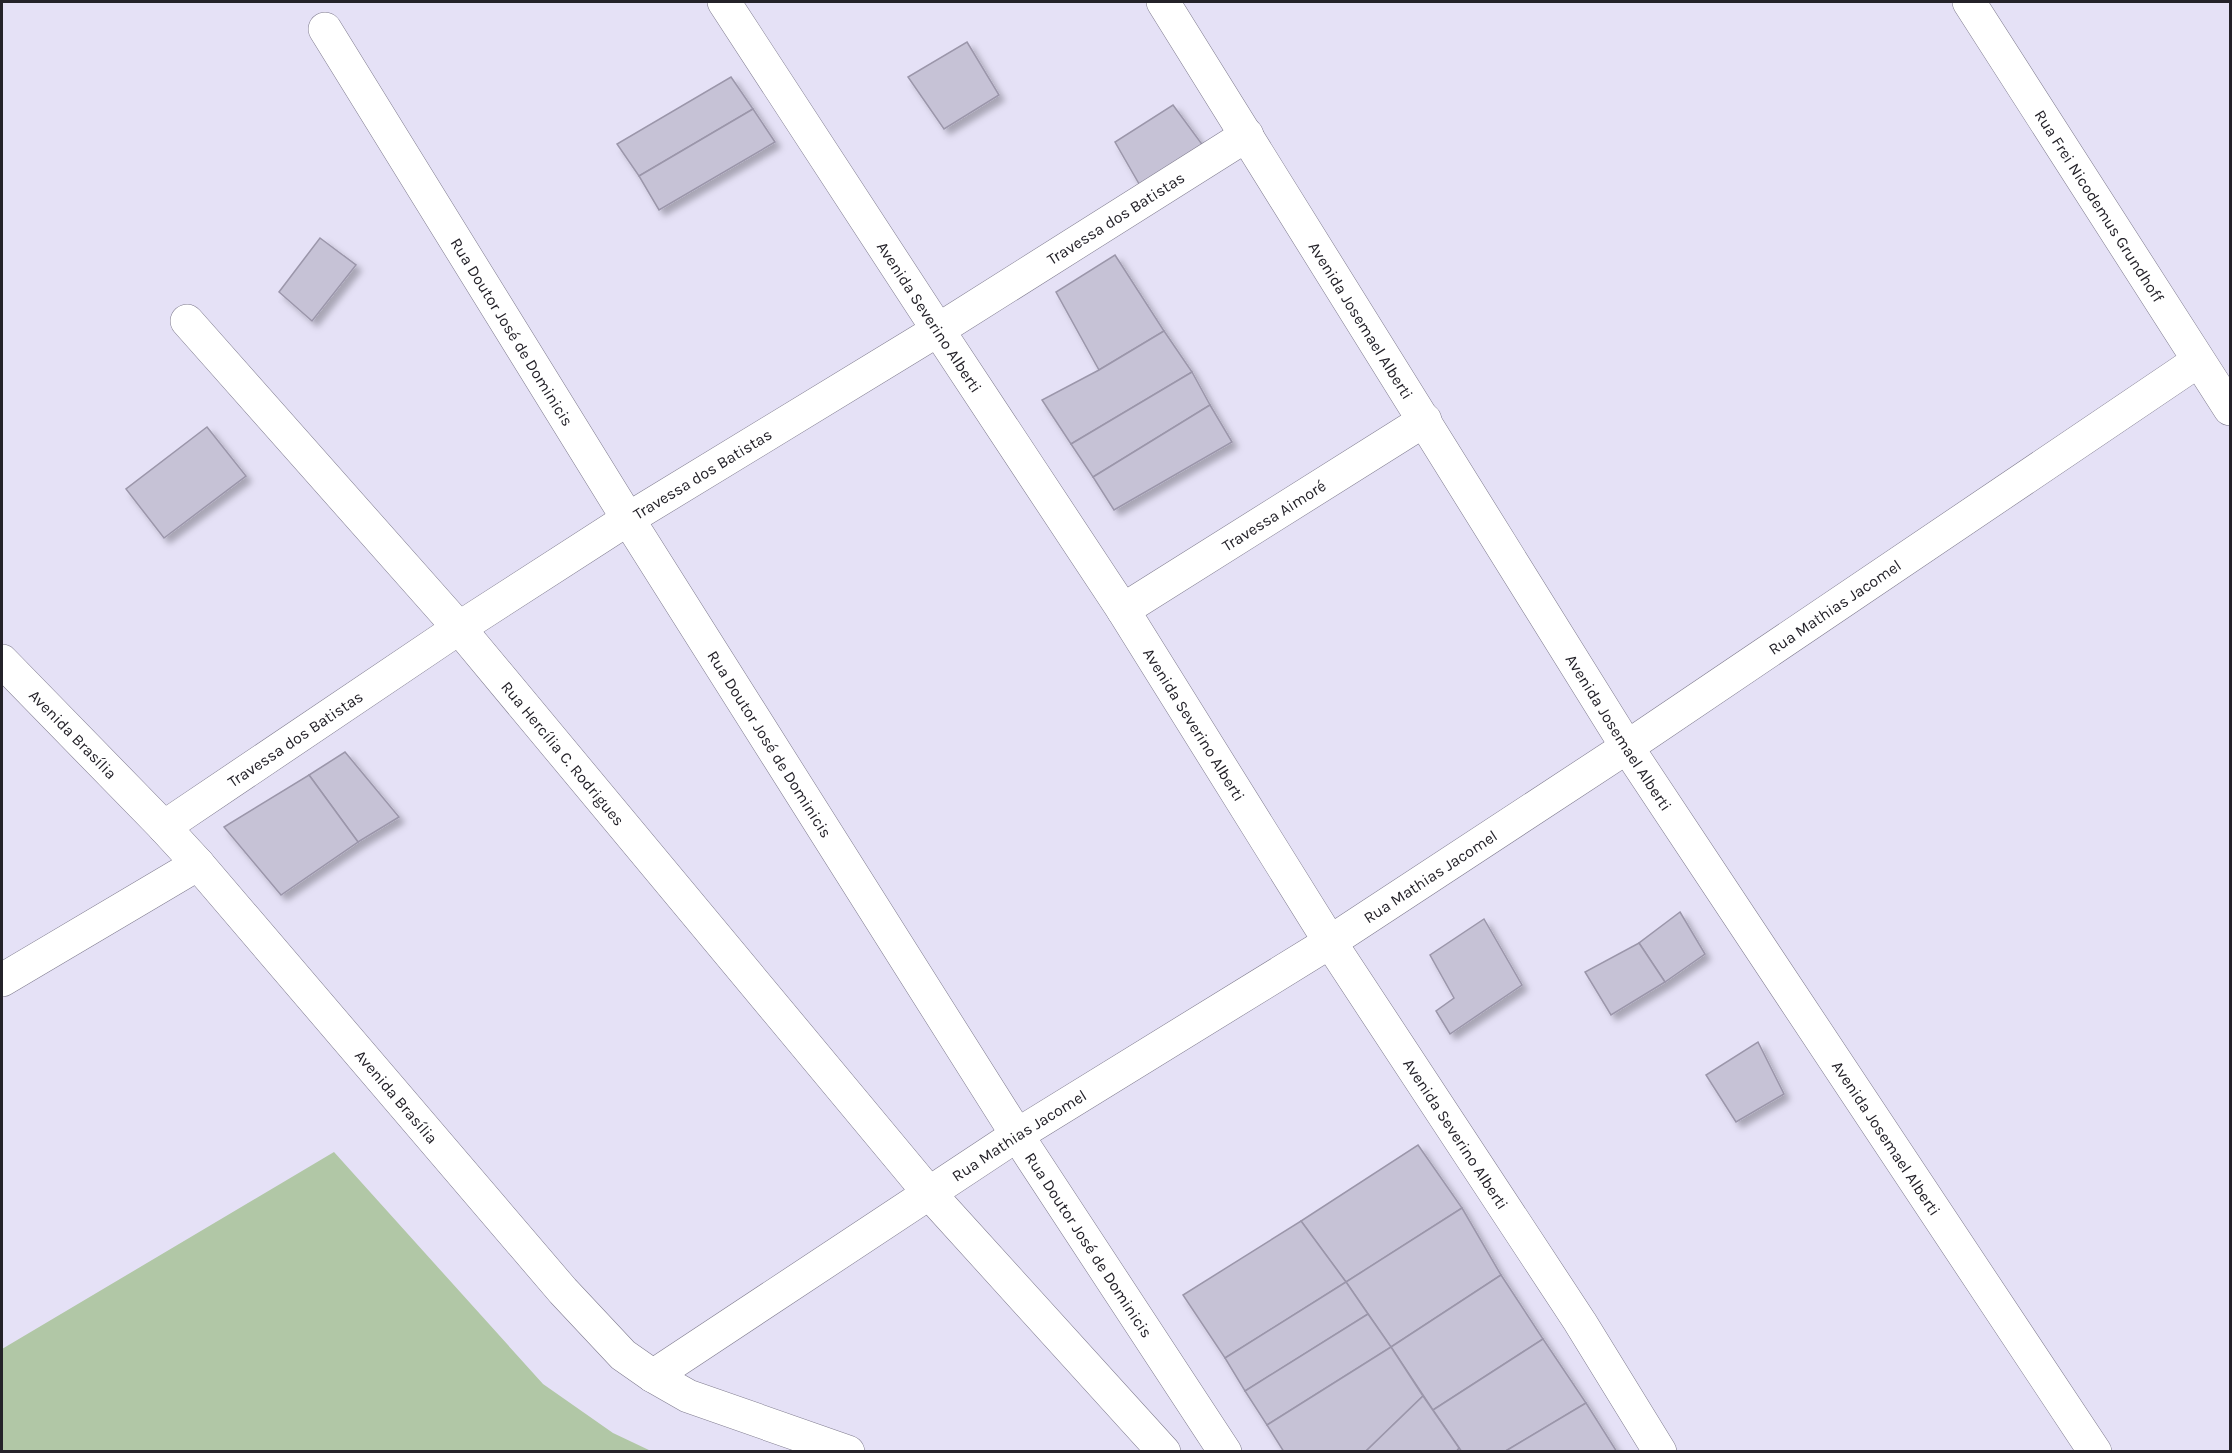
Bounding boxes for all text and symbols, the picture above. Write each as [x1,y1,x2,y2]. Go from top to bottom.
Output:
street label: Rua Frei Nicodemus Grundhoff [2031,106,2168,306]
street label: Travessa dos Batistas [1044,168,1188,269]
street label: Rua Doutor José de Dominicis [446,234,577,430]
street label: Avenida Severino Alberti [873,238,986,396]
street label: Avenida Josemael Alberti [1305,238,1417,403]
street label: Travessa dos Batistas [630,425,775,524]
street label: Travessa Aimoré [1219,476,1329,555]
street label: Rua Mathias Jacomel [1765,556,1905,659]
street label: Avenida Severino Alberti [1139,645,1249,805]
street label: Rua Doutor José de Dominicis [703,647,836,841]
street label: Avenida Josemael Alberti [1562,651,1676,814]
street label: Rua Hercília C. Rodrigues [497,677,628,830]
street label: Avenida Brasília [25,686,121,783]
street label: Travessa dos Batistas [224,687,366,791]
street label: Rua Mathias Jacomel [1360,826,1501,927]
street label: Avenida Brasília [351,1046,442,1148]
street label: Avenida Severino Alberti [1399,1055,1512,1213]
street label: Avenida Josemael Alberti [1828,1057,1944,1219]
street label: Rua Mathias Jacomel [948,1086,1090,1186]
street label: Rua Doutor José de Dominicis [1021,1149,1156,1341]

